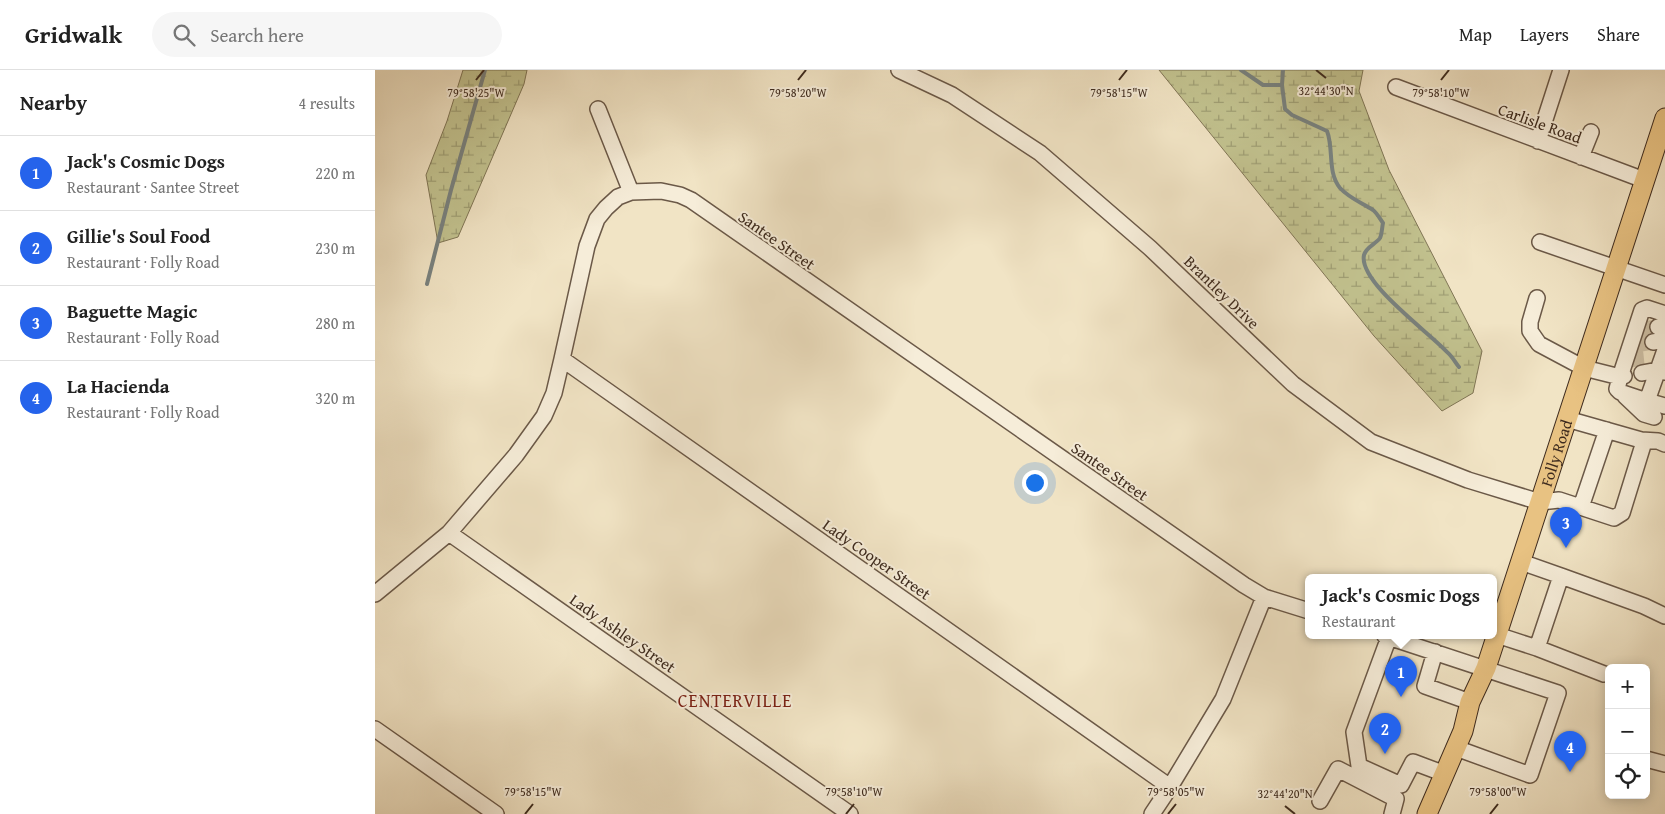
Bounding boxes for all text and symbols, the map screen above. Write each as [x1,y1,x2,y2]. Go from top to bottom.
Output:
search box [152,12,502,57]
text: Gridwalk [25,17,122,52]
icon: search [170,21,198,49]
text: Search here [210,21,304,49]
text: Map [1459,21,1492,48]
text: Layers [1520,21,1569,48]
text: Share [1597,21,1640,48]
text: 32°44'30"N [1298,82,1354,99]
text: 79°58'25"W [447,84,506,101]
text: 79°58'20"W [769,84,828,101]
text: 79°58'15"W [1090,84,1149,101]
text: 79°58'10"W [1412,84,1471,101]
text: Nearby [20,87,87,118]
text: 4 results [298,91,355,115]
street label: Carlisle Road [1495,97,1586,149]
text: Jack's Cosmic Dogs [67,147,225,175]
text: 1 [32,161,40,185]
text: 220 m [315,161,355,185]
text: Restaurant · Santee Street [67,175,239,199]
street label: Santee Street [734,205,821,276]
text: Gillie's Soul Food [67,222,210,250]
text: 2 [32,236,40,260]
text: 230 m [315,236,355,260]
text: Restaurant · Folly Road [67,250,220,274]
street label: Brantley Drive [1179,250,1265,334]
text: Baguette Magic [67,297,197,325]
text: 3 [32,311,40,335]
text: 280 m [315,311,355,335]
text: Restaurant · Folly Road [67,325,220,349]
text: La Hacienda [67,372,170,400]
text: 4 [32,386,40,410]
text: 320 m [315,386,355,410]
text: Restaurant · Folly Road [67,400,220,424]
street label: Folly Road [1534,416,1578,490]
street label: Santee Street [1067,436,1154,507]
your location [1022,470,1048,496]
pin: 3 [1550,507,1582,548]
street label: Lady Cooper Street [818,513,936,605]
popup [1305,574,1497,639]
text: Jack's Cosmic Dogs [1322,581,1480,609]
street label: Lady Ashley Street [565,587,681,679]
text: Restaurant [1322,609,1396,633]
pin: 1 [1385,656,1417,697]
map controls [1605,664,1650,799]
button: + [1605,664,1650,709]
district label: CENTERVILLE [678,687,792,714]
button: − [1605,709,1650,754]
pin: 2 [1369,713,1401,754]
pin: 4 [1554,731,1586,772]
button: locate [1605,754,1650,799]
text: 79°58'15"W [504,783,563,800]
text: 79°58'10"W [825,783,884,800]
text: 79°58'05"W [1147,783,1206,800]
text: 79°58'00"W [1469,783,1528,800]
text: 32°44'20"N [1257,785,1313,802]

